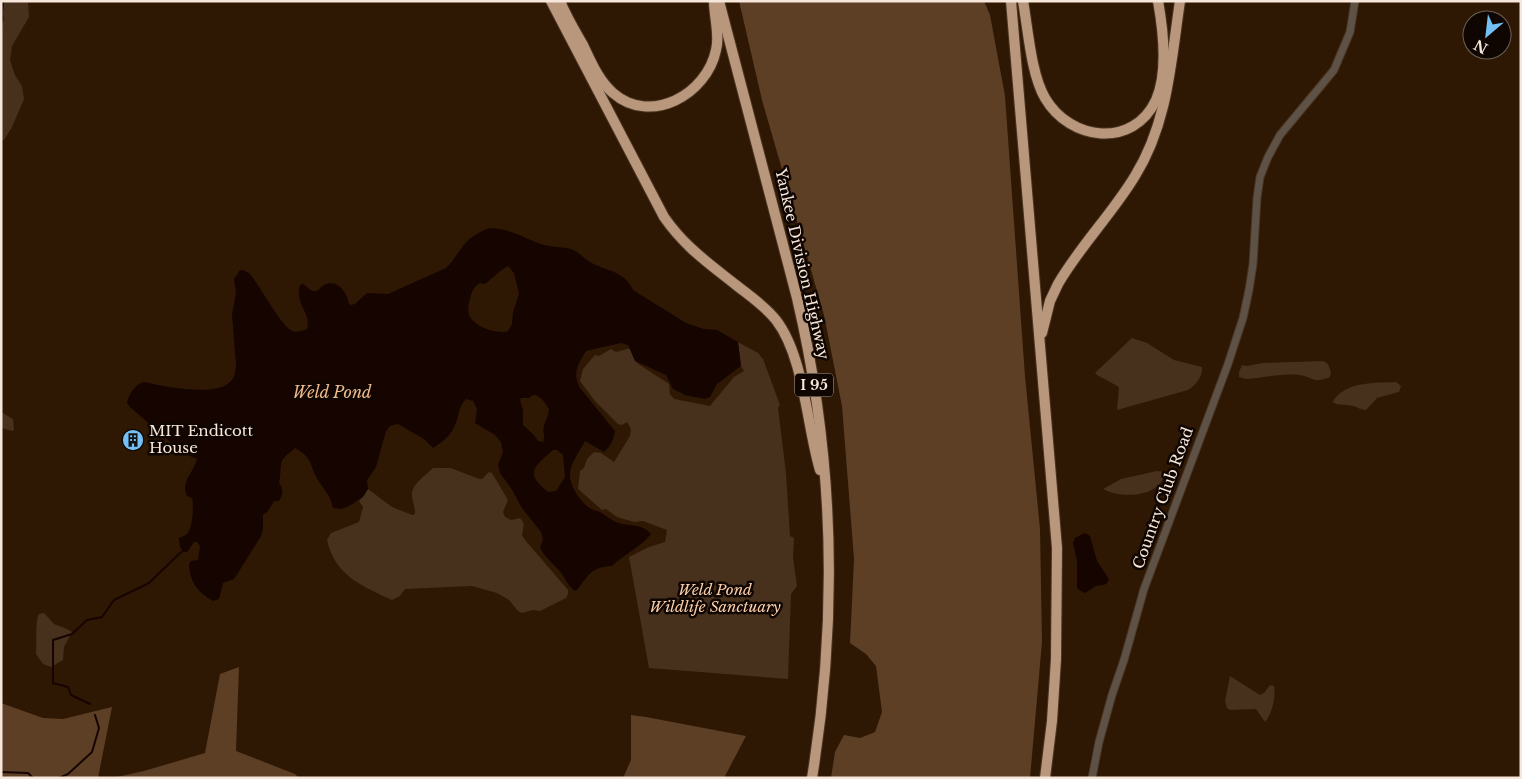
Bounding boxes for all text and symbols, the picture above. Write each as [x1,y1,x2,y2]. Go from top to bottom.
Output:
north arrow [1462,10,1512,60]
text: N [1471,35,1491,58]
street label: Yankee Division Highway [771,166,834,362]
road number: I 95 [795,374,833,396]
water label: Weld Pond [292,382,372,402]
place label: MIT Endicott House [149,421,253,457]
street label: Country Club Road [1128,424,1197,571]
building icon: MIT Endicott House [121,428,145,452]
park label: Weld Pond Wildlife Sanctuary [649,580,781,616]

